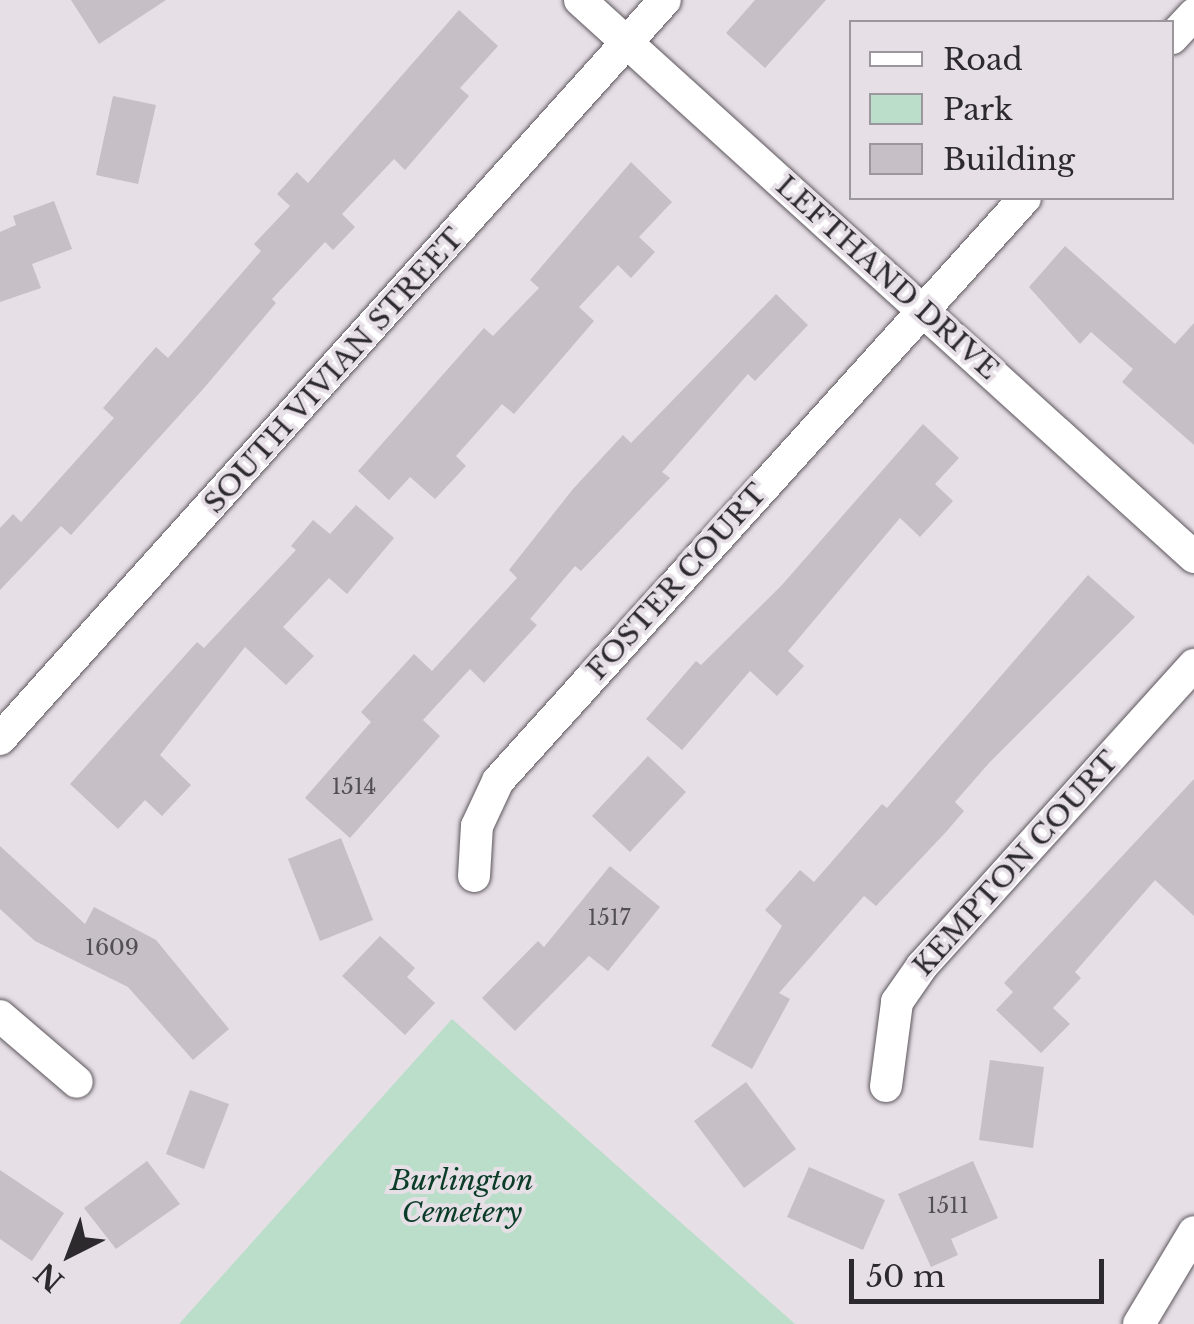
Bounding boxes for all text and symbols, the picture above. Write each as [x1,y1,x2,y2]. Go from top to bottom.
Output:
legend [849,20,1174,200]
text: Road [943,41,1023,78]
text: Park [943,91,1013,128]
text: Building [943,141,1075,178]
street label: LEFTHAND DRIVE [769,169,1005,387]
street label: SOUTH VIVIAN STREET [197,221,471,521]
street label: FOSTER COURT [580,477,774,687]
street label: KEMPTON COURT [906,745,1126,983]
house number: 1514 [332,774,376,800]
house number: 1517 [587,905,631,931]
house number: 1609 [85,935,139,961]
park label: Burlington Cemetery [390,1164,534,1230]
house number: 1511 [927,1193,969,1219]
north arrow [20,1204,120,1304]
scale bar [854,1239,1109,1301]
text: N [28,1255,71,1298]
text: 50 m [866,1258,945,1295]

